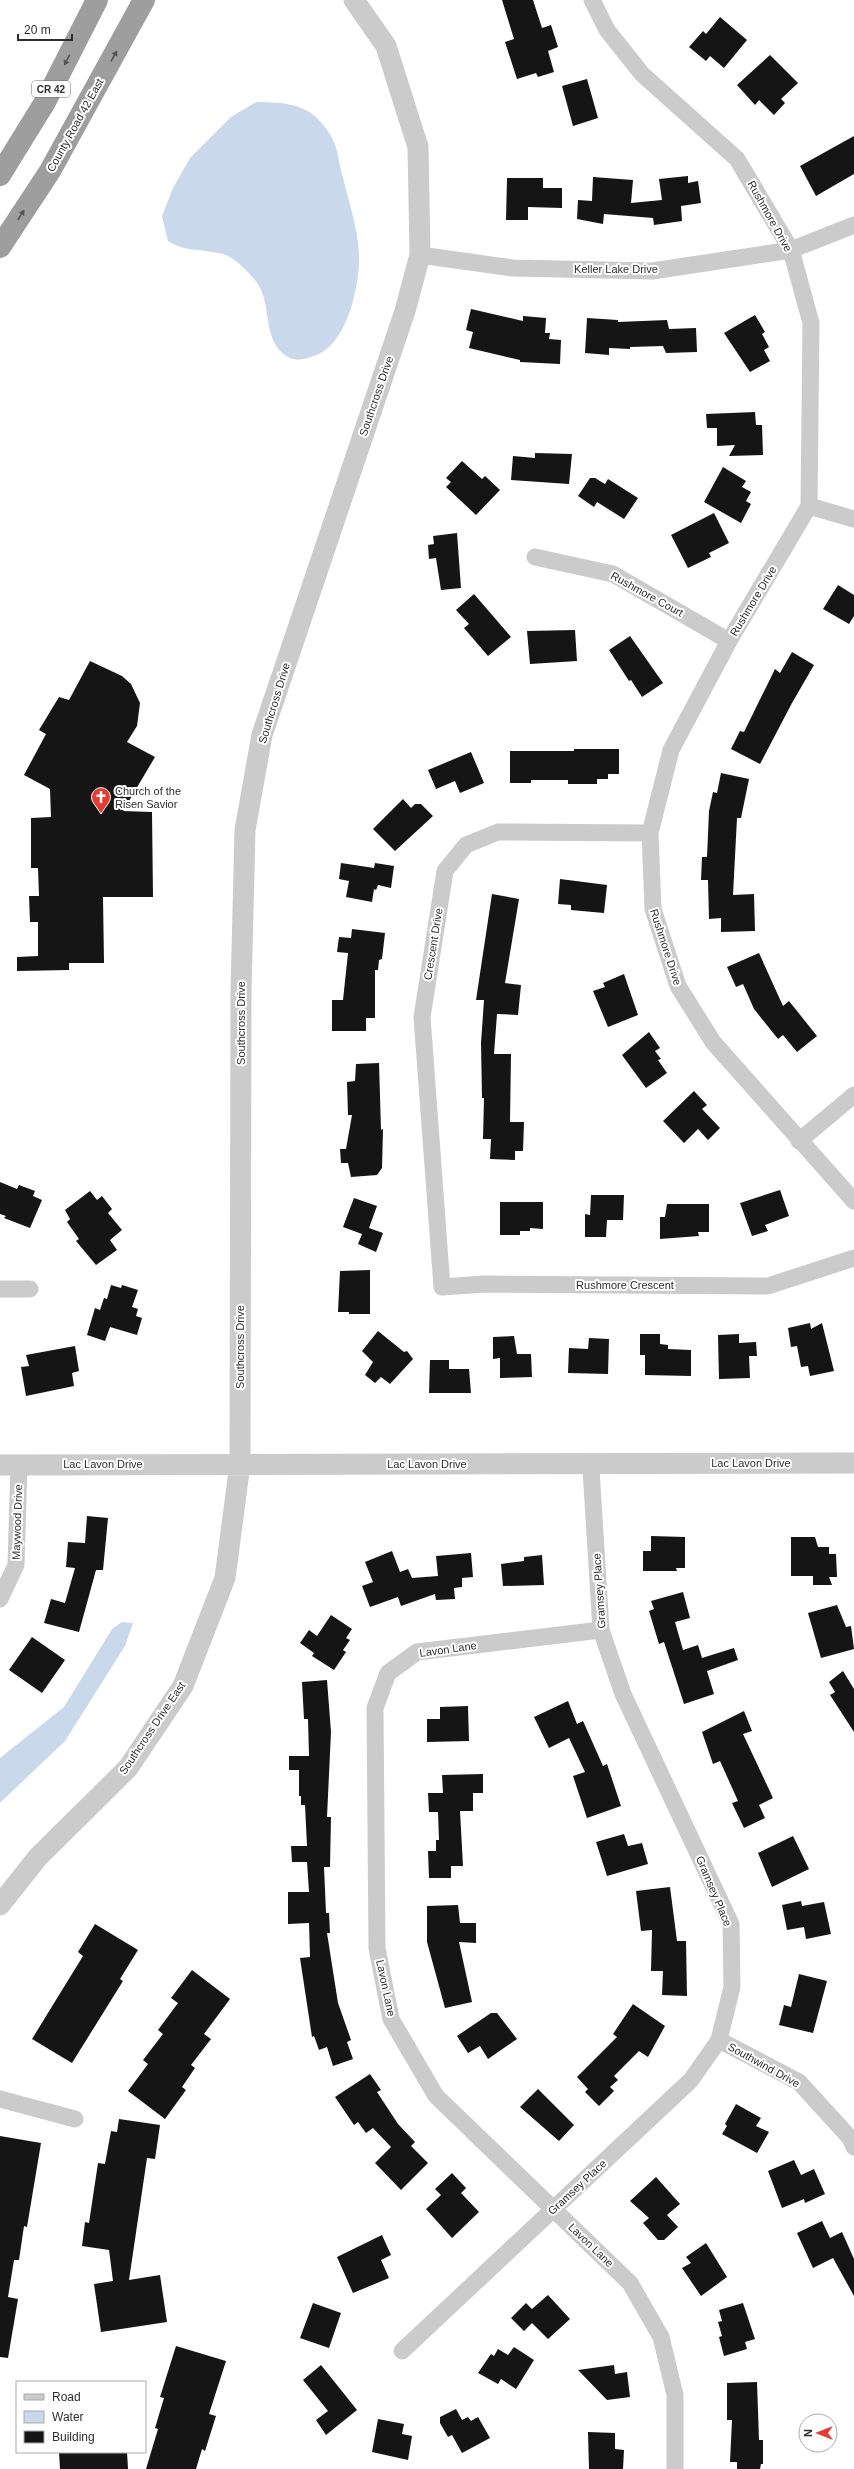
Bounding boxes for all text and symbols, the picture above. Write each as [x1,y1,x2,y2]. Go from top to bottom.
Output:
scale bar [18,16,72,42]
text: 20 m [24,23,51,37]
one-way arrow [110,50,117,61]
one-way arrow [63,54,70,65]
street label: County Road 42 East [44,76,106,174]
road number: CR 42 [32,81,70,97]
street label: Rushmore Drive [745,178,795,254]
one-way arrow [18,209,25,221]
street label: Keller Lake Drive [574,263,658,275]
street label: Southcross Drive [357,354,395,438]
street label: Rushmore Drive [727,564,779,638]
street label: Rushmore Court [609,569,685,619]
street label: Southcross Drive [256,661,292,745]
place label: Church of the Risen Savior [115,785,181,810]
church icon: Church of the Risen Savior [90,786,112,814]
street label: Crescent Drive [421,907,445,981]
street label: Rushmore Drive [648,907,684,987]
street label: Southcross Drive [235,981,247,1065]
street label: Rushmore Crescent [576,1279,674,1291]
street label: Southcross Drive [234,1305,246,1389]
street label: Lac Lavon Drive [711,1457,791,1469]
street label: Lac Lavon Drive [63,1458,143,1470]
street label: Lac Lavon Drive [387,1458,467,1470]
street label: Maywood Drive [10,1484,24,1560]
street label: Gramsey Place [590,1553,608,1629]
street label: Lavon Lane [419,1639,477,1659]
street label: Southcross Drive East [117,1680,187,1776]
street label: Gramsey Place [694,1854,734,1928]
street label: Lavon Lane [374,1959,398,2017]
street label: Southwind Drive [726,2040,802,2090]
street label: Gramsey Place [545,2157,609,2217]
street label: Lavon Lane [566,2221,616,2269]
legend [16,2381,146,2453]
text: Road [52,2390,81,2404]
text: Water [52,2410,84,2424]
north arrow [798,2413,838,2453]
text: N [802,2429,814,2437]
text: Building [52,2430,95,2444]

